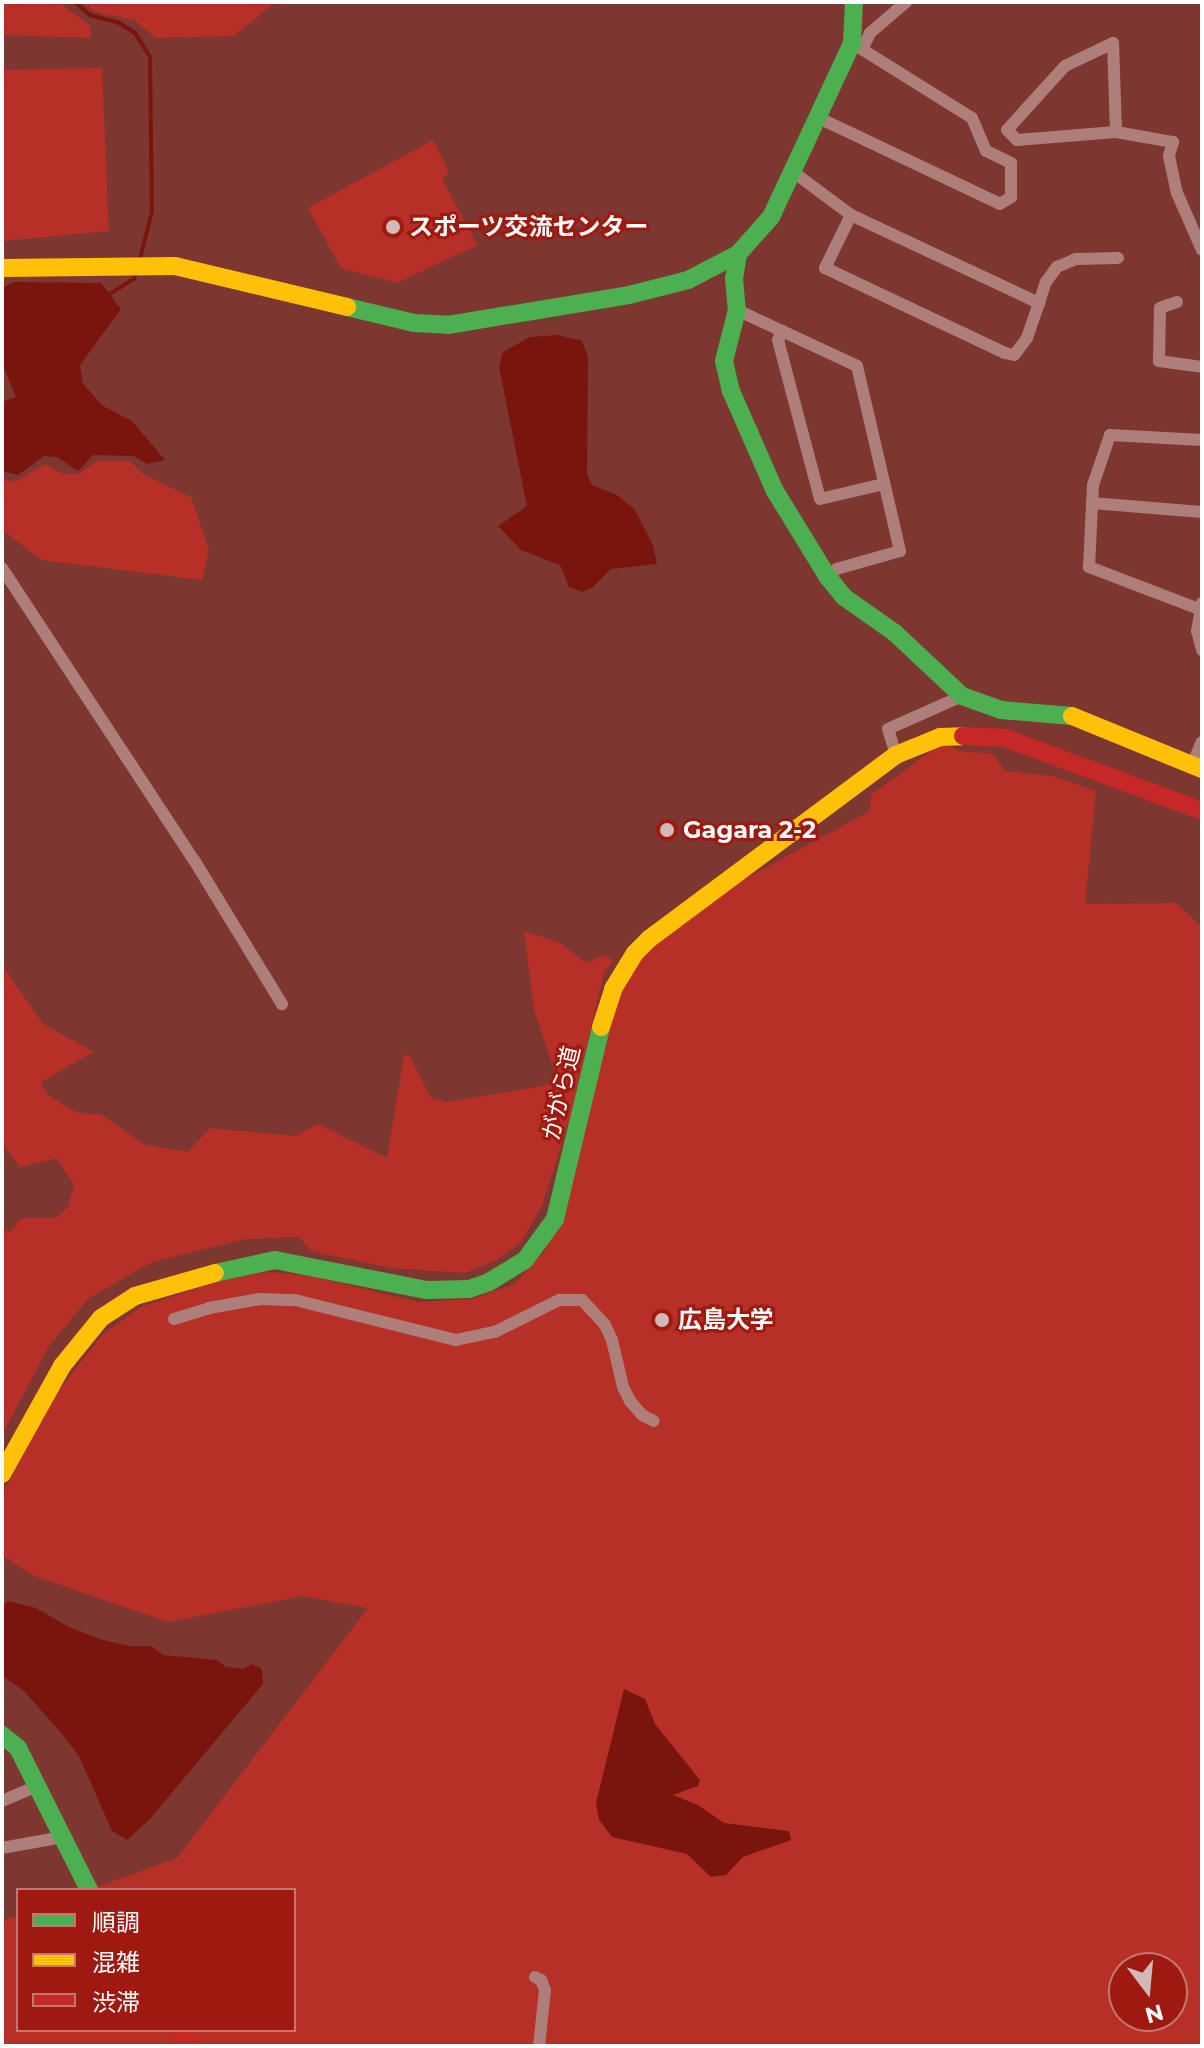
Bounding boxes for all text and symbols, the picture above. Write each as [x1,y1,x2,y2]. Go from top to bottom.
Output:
place label: スポーツ交流センター [409,213,649,241]
marker: スポーツ交流センター [384,218,402,236]
place label: Gagara 2-2 [683,816,816,844]
marker: Gagara 2-2 [658,821,676,839]
street label: ががら道 [536,1043,586,1143]
place label: 広島大学 [678,1306,774,1334]
marker: 広島大学 [653,1311,671,1329]
legend [16,1888,296,2032]
text: 順調 [92,1908,140,1937]
text: 混雑 [92,1948,140,1977]
north arrow [1108,1952,1188,2032]
text: 渋滞 [92,1988,140,2017]
text: N [1142,1998,1166,2029]

